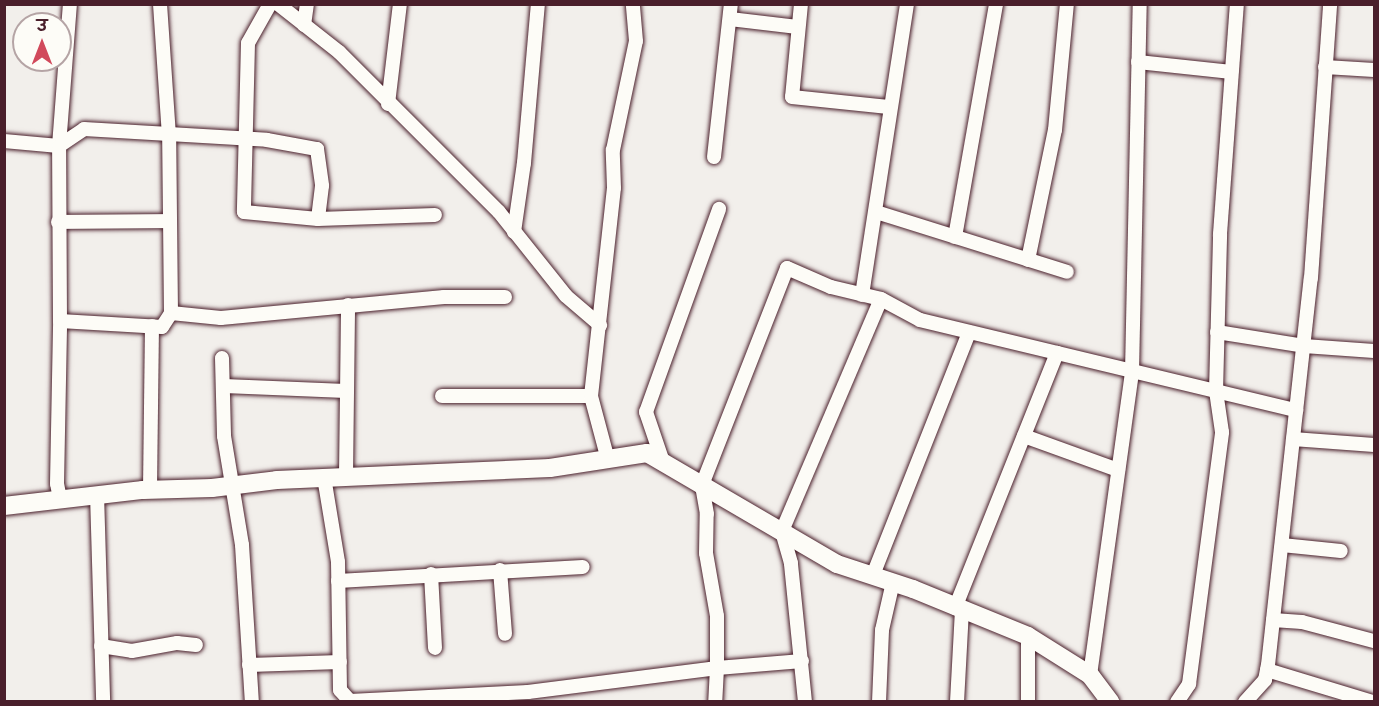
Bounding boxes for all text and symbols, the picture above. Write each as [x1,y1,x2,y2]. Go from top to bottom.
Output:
north arrow [12,12,72,72]
text: उ [37,16,47,36]

